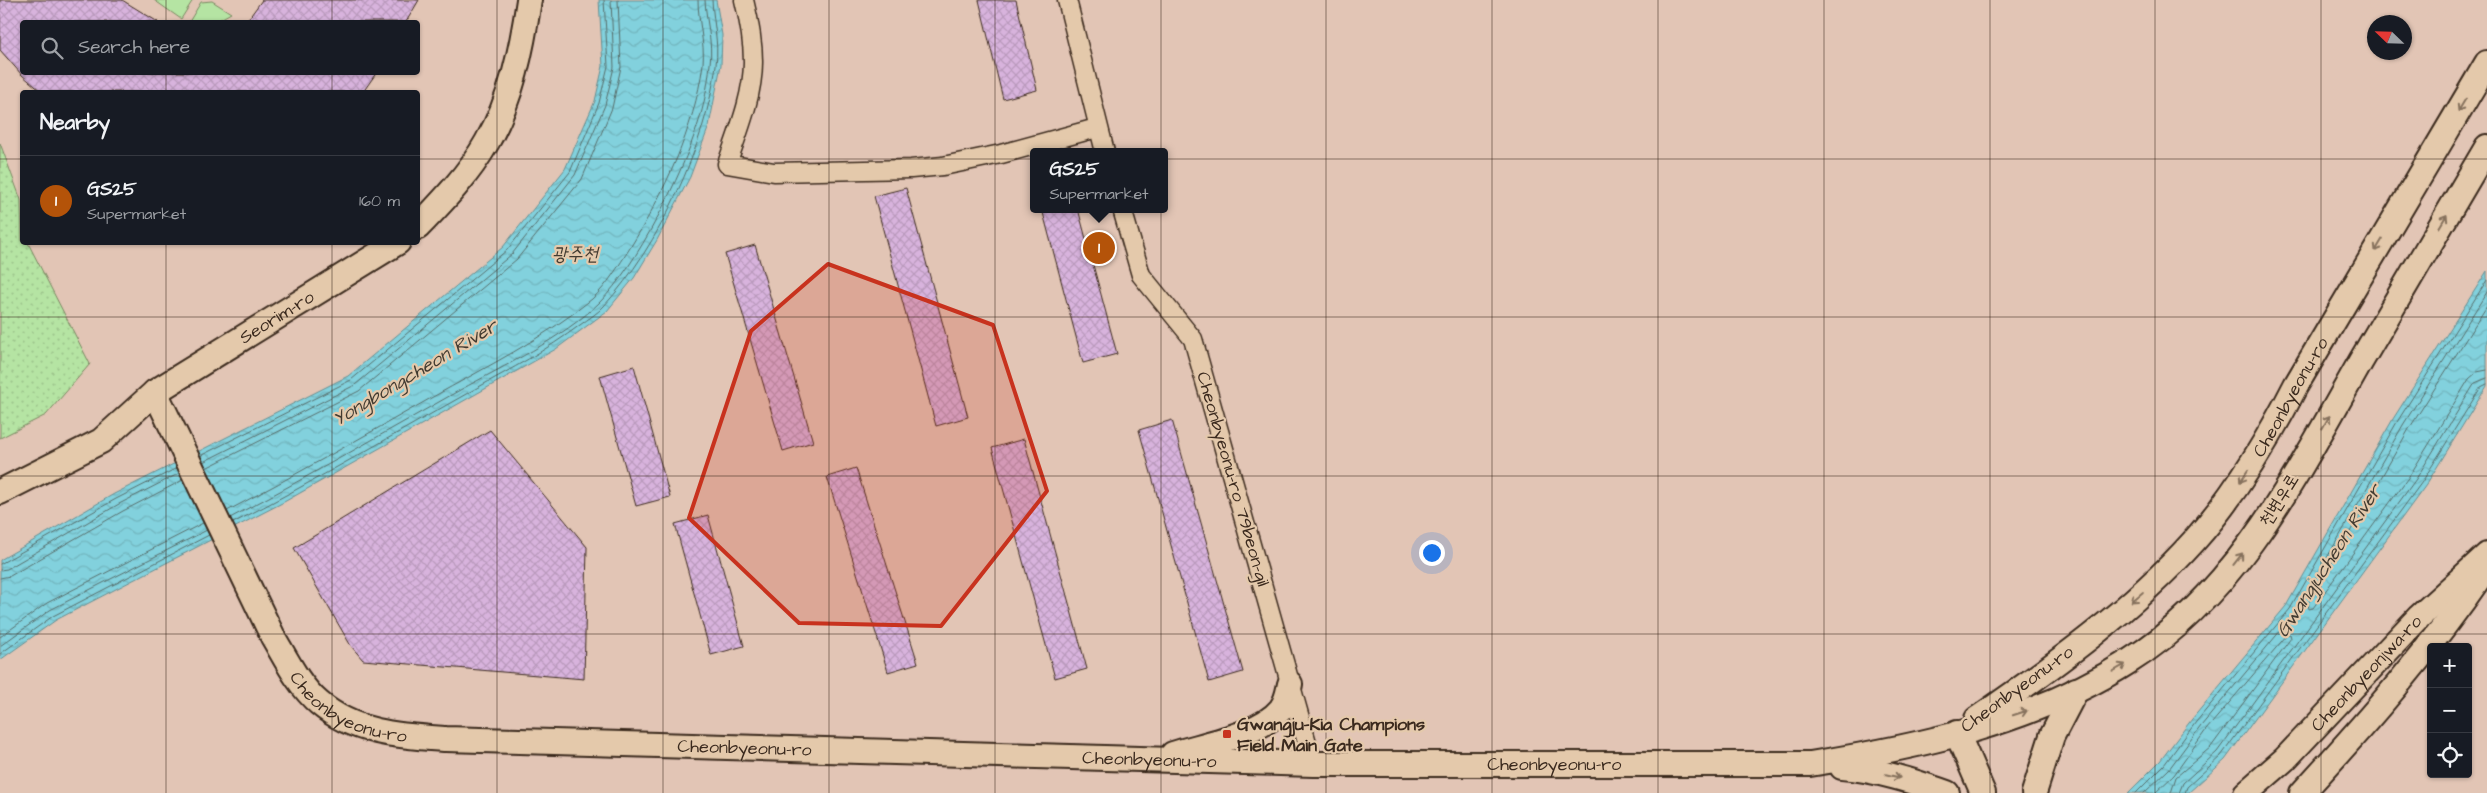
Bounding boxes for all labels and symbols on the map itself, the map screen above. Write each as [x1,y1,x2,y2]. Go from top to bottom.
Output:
north arrow [2367,15,2412,60]
one-way arrow [2457,98,2467,112]
one-way arrow [2438,214,2448,229]
pin: 1 [1083,229,1115,267]
one-way arrow [2374,237,2384,251]
water label: 광주천 [552,241,600,268]
street label: Seorim-ro [234,284,319,350]
water label: Yongbongcheon River [328,312,504,433]
street label: Cheonbyeonu-ro [2246,332,2334,462]
street label: Cheonbyeonu-ro 79beon-gil [1189,369,1276,590]
one-way arrow [2322,416,2332,430]
one-way arrow [2239,468,2249,482]
street label: 천변우로 [2253,469,2305,531]
water label: Gwangjucheon River [2269,477,2390,643]
your location [1419,540,1445,566]
one-way arrow [2233,552,2244,565]
one-way arrow [2130,591,2143,602]
street label: Cheonbyeonjwa-ro [2305,609,2427,737]
street label: Cheonbyeonu-ro [1955,639,2079,739]
one-way arrow [2112,662,2126,672]
street label: Cheonbyeonu-ro [284,666,408,748]
one-way arrow [2012,708,2028,718]
place label: Gwangju-Kia Champions Field Main Gate [1237,712,1425,758]
marker: Gwangju-Kia Champions Field Main Gate [1221,728,1233,740]
street label: Cheonbyeonu-ro [677,733,812,762]
street label: Cheonbyeonu-ro [1082,745,1217,774]
street label: Cheonbyeonu-ro [1487,752,1621,778]
one-way arrow [1884,772,1900,781]

